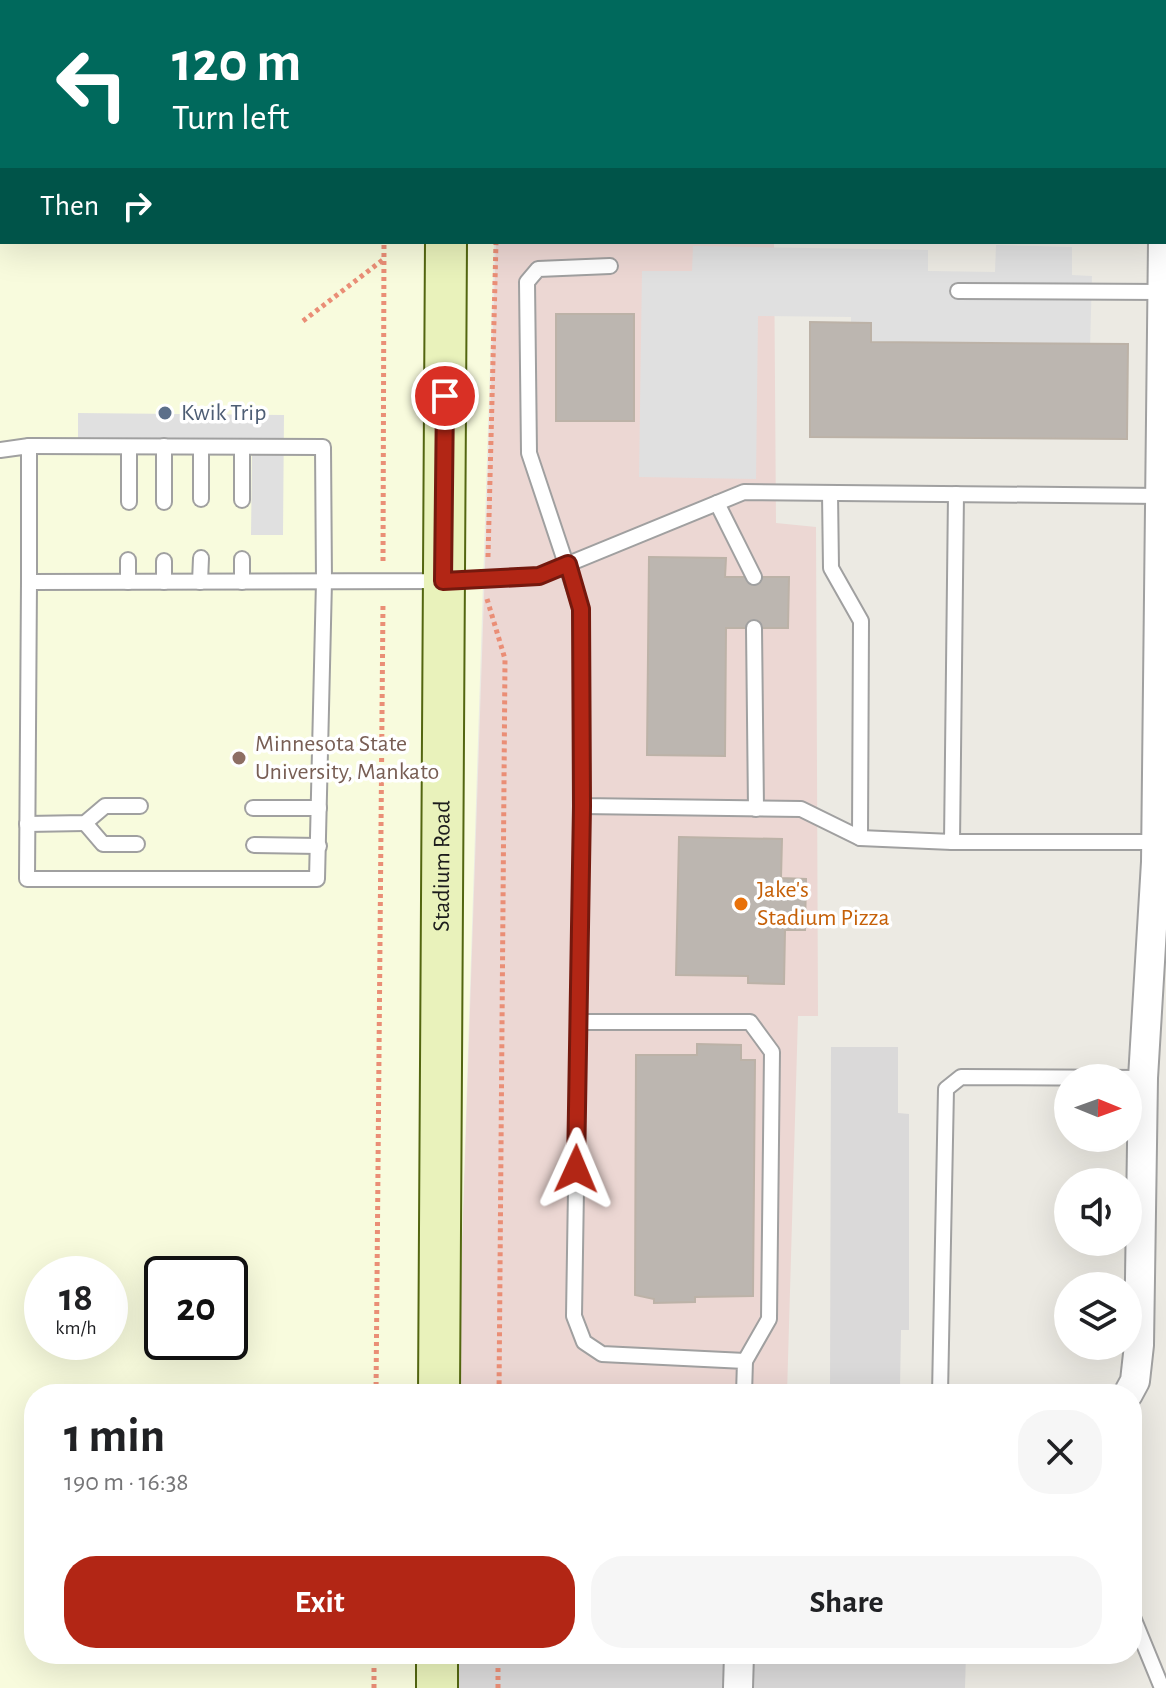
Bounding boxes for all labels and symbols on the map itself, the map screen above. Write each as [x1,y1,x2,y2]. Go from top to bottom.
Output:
pin [411,362,479,430]
place label: Kwik Trip [181,401,266,425]
marker: Kwik Trip [156,404,174,422]
place label: Minnesota State University, Mankato [255,732,439,784]
marker: Minnesota State University, Mankato [230,749,248,767]
street label: Stadium Road [430,800,455,932]
place label: Jake's Stadium Pizza [757,878,890,930]
marker: Jake's Stadium Pizza [732,895,750,913]
north arrow [1054,1064,1142,1152]
position arrow [534,1127,618,1211]
speed limit sign: 20 [144,1256,248,1360]

